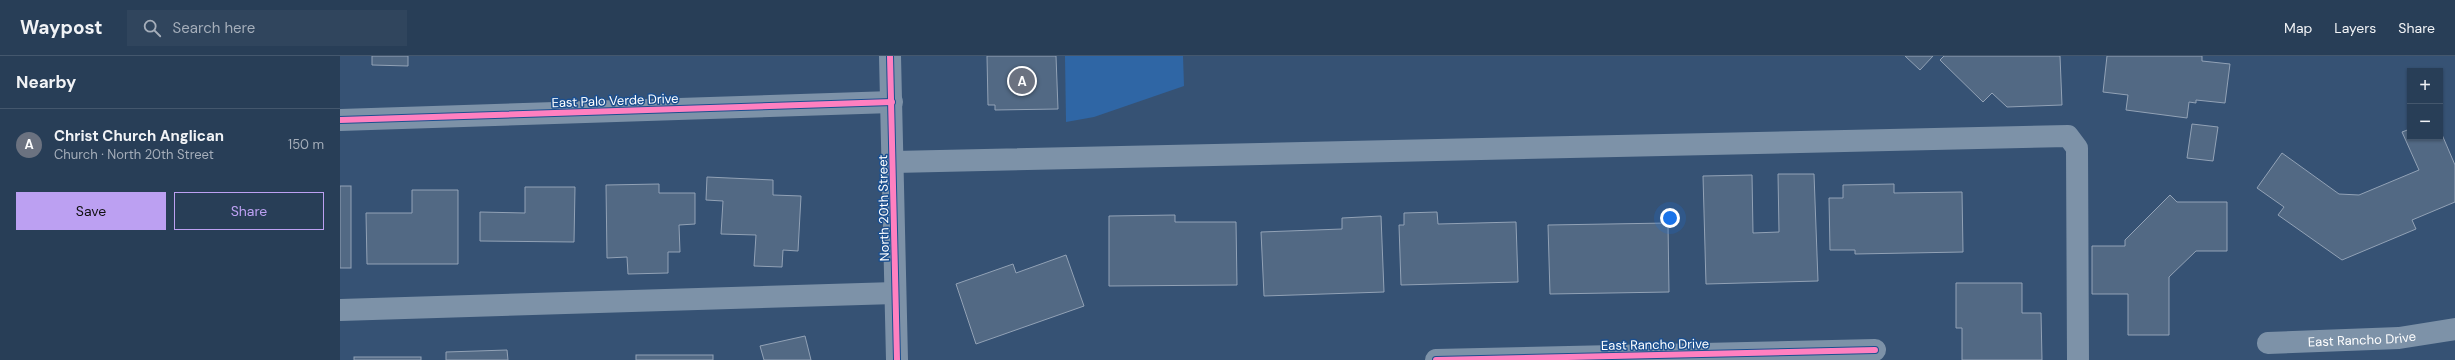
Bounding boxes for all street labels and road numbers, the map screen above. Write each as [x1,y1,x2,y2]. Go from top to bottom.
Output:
street label: East Palo Verde Drive [551,90,679,111]
street label: North 20th Street [874,155,893,261]
street label: East Rancho Drive [2308,327,2417,350]
street label: East Rancho Drive [1601,335,1709,354]

